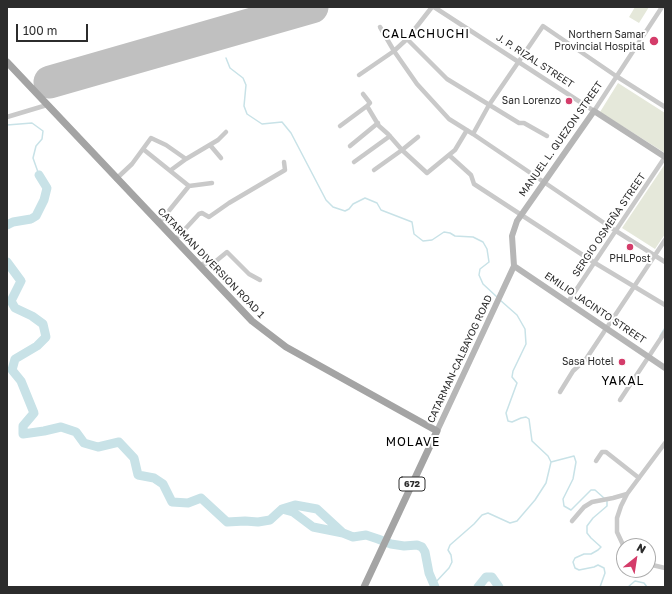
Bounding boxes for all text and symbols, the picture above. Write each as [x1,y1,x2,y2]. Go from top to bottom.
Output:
scale bar [18,16,90,42]
text: 100 m [23,23,57,38]
district label: CALACHUCHI [382,27,470,41]
place label: Northern Samar Provincial Hospital [554,29,645,52]
street label: J. P. RIZAL STREET [494,31,576,91]
marker: Northern Samar Provincial Hospital [648,35,660,47]
street label: MANUEL L. QUEZON STREET [517,79,605,199]
place label: San Lorenzo [502,95,561,107]
marker: San Lorenzo [564,96,574,106]
street label: SERGIO OSMEÑA STREET [570,171,648,279]
street label: CATARMAN DIVERSION ROAD 1 [155,205,267,321]
marker: PHLPost [625,242,635,252]
place label: PHLPost [609,253,651,265]
street label: EMILIO JACINTO STREET [542,270,648,346]
street label: CATARMAN-CALBAYOG ROAD [425,293,495,425]
place label: Sasa Hotel [562,356,614,368]
marker: Sasa Hotel [617,357,627,367]
district label: YAKAL [602,374,644,388]
district label: MOLAVE [386,435,440,449]
road number: 672 [399,477,425,491]
north arrow [616,538,656,578]
text: N [635,540,649,556]

